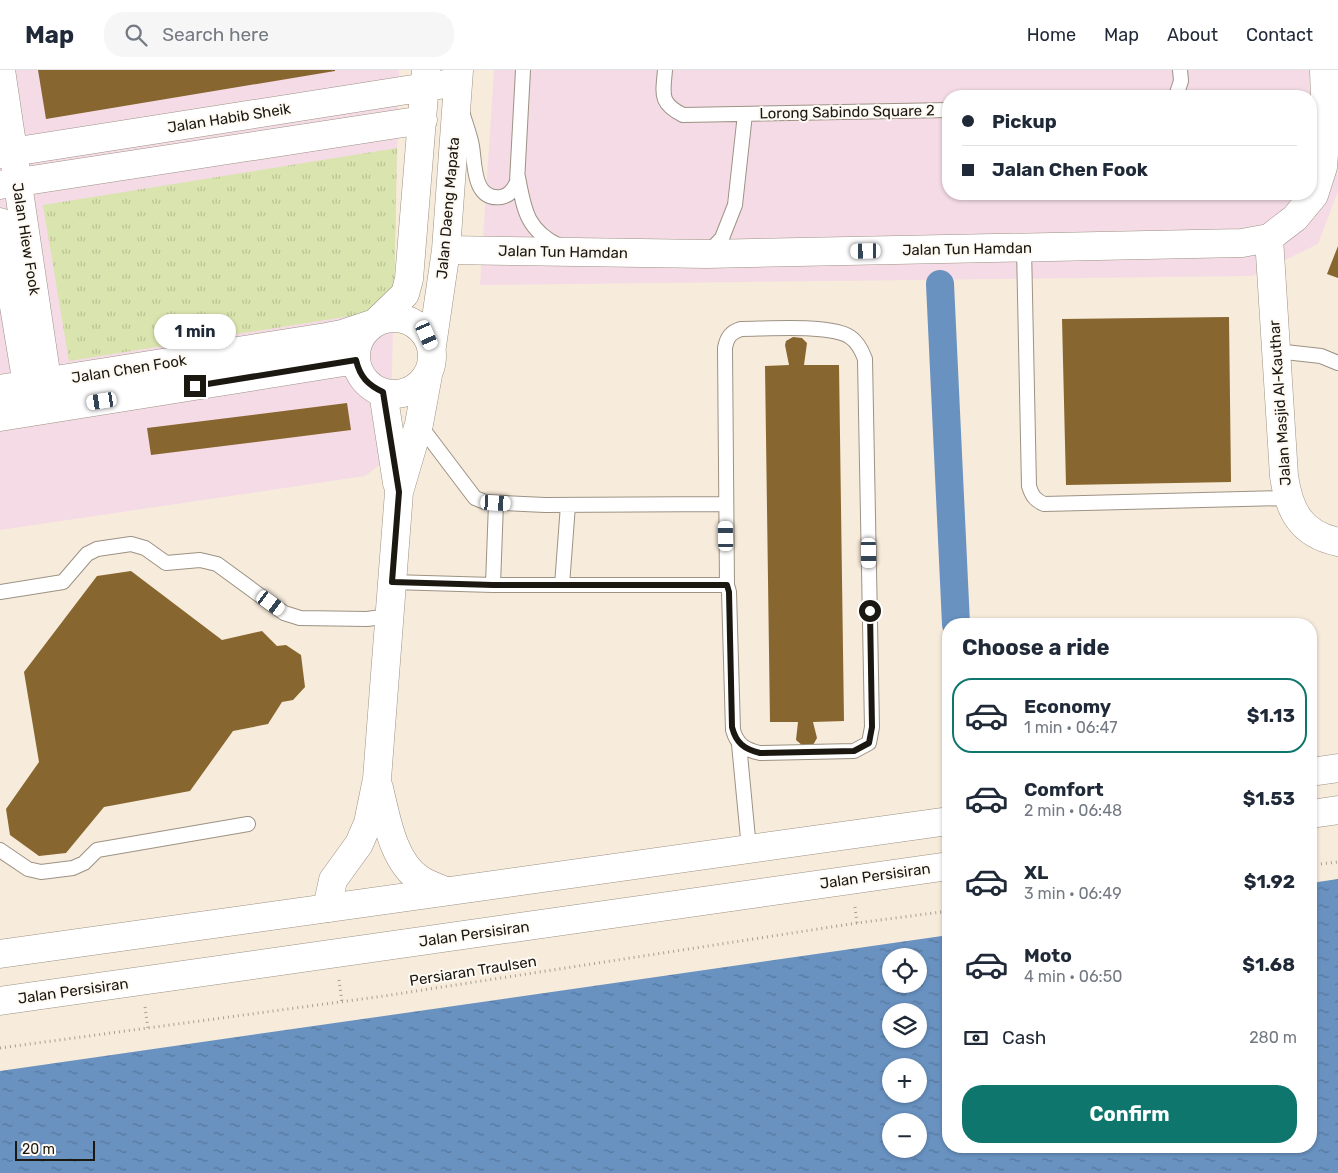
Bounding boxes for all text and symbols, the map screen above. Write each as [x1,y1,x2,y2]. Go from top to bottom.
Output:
search box [104,12,454,57]
text: Map [25,21,74,49]
icon: search [122,21,150,49]
text: Search here [162,23,269,46]
text: Home [1027,24,1076,46]
text: Map [1104,24,1139,46]
text: About [1167,24,1218,46]
text: Contact [1246,24,1313,46]
street label: Jalan Habib Sheik [166,99,292,137]
street label: Lorong Sabindo Square 2 [759,101,935,123]
text: Pickup [992,110,1057,133]
street label: Jalan Daeng Mapata [433,136,463,280]
text: Jalan Chen Fook [992,158,1148,181]
street label: Jalan Hiew Fook [8,181,44,297]
street label: Jalan Tun Hamdan [902,239,1032,259]
street label: Jalan Tun Hamdan [498,242,628,262]
car [850,243,881,259]
callout: 1 min [154,314,236,348]
car [414,318,439,352]
street label: Jalan Masjid Al-Kauthar [1265,319,1295,486]
text: 1 min [175,322,215,341]
street label: Jalan Chen Fook [70,351,188,387]
route end [184,375,206,397]
car [86,391,117,411]
car [480,495,511,511]
car [718,521,733,551]
car [861,538,876,568]
car [254,588,287,618]
route start [859,600,881,622]
text: Choose a ride [962,634,1109,661]
icon: car [964,693,1009,738]
text: Economy [1024,695,1111,718]
text: $1.13 [1247,704,1295,727]
text: 1 min · 06:47 [1024,718,1117,737]
icon: car [964,776,1009,821]
text: Comfort [1024,778,1104,801]
text: $1.53 [1243,787,1295,810]
text: 2 min · 06:48 [1024,801,1122,820]
street label: Jalan Persisiran [819,859,931,893]
icon: car [964,859,1009,904]
text: XL [1024,861,1048,884]
text: $1.92 [1244,870,1295,893]
text: 3 min · 06:49 [1024,884,1122,903]
street label: Jalan Persisiran [418,917,530,951]
icon: car [964,942,1009,987]
text: Moto [1024,944,1072,967]
map controls [882,948,927,1158]
button: locate [882,948,927,993]
street label: Persiaran Traulsen [408,952,538,990]
text: $1.68 [1242,953,1295,976]
text: 4 min · 06:50 [1024,967,1122,986]
street label: Jalan Persisiran [17,974,129,1008]
button: layers [882,1003,927,1048]
icon: cash [962,1024,990,1052]
text: Cash [1002,1026,1046,1049]
text: 280 m [1249,1028,1297,1047]
button: + [882,1058,927,1103]
button: Confirm [962,1085,1297,1143]
button: − [882,1113,927,1158]
scale bar [15,1138,95,1161]
text: 20 m [22,1141,55,1158]

